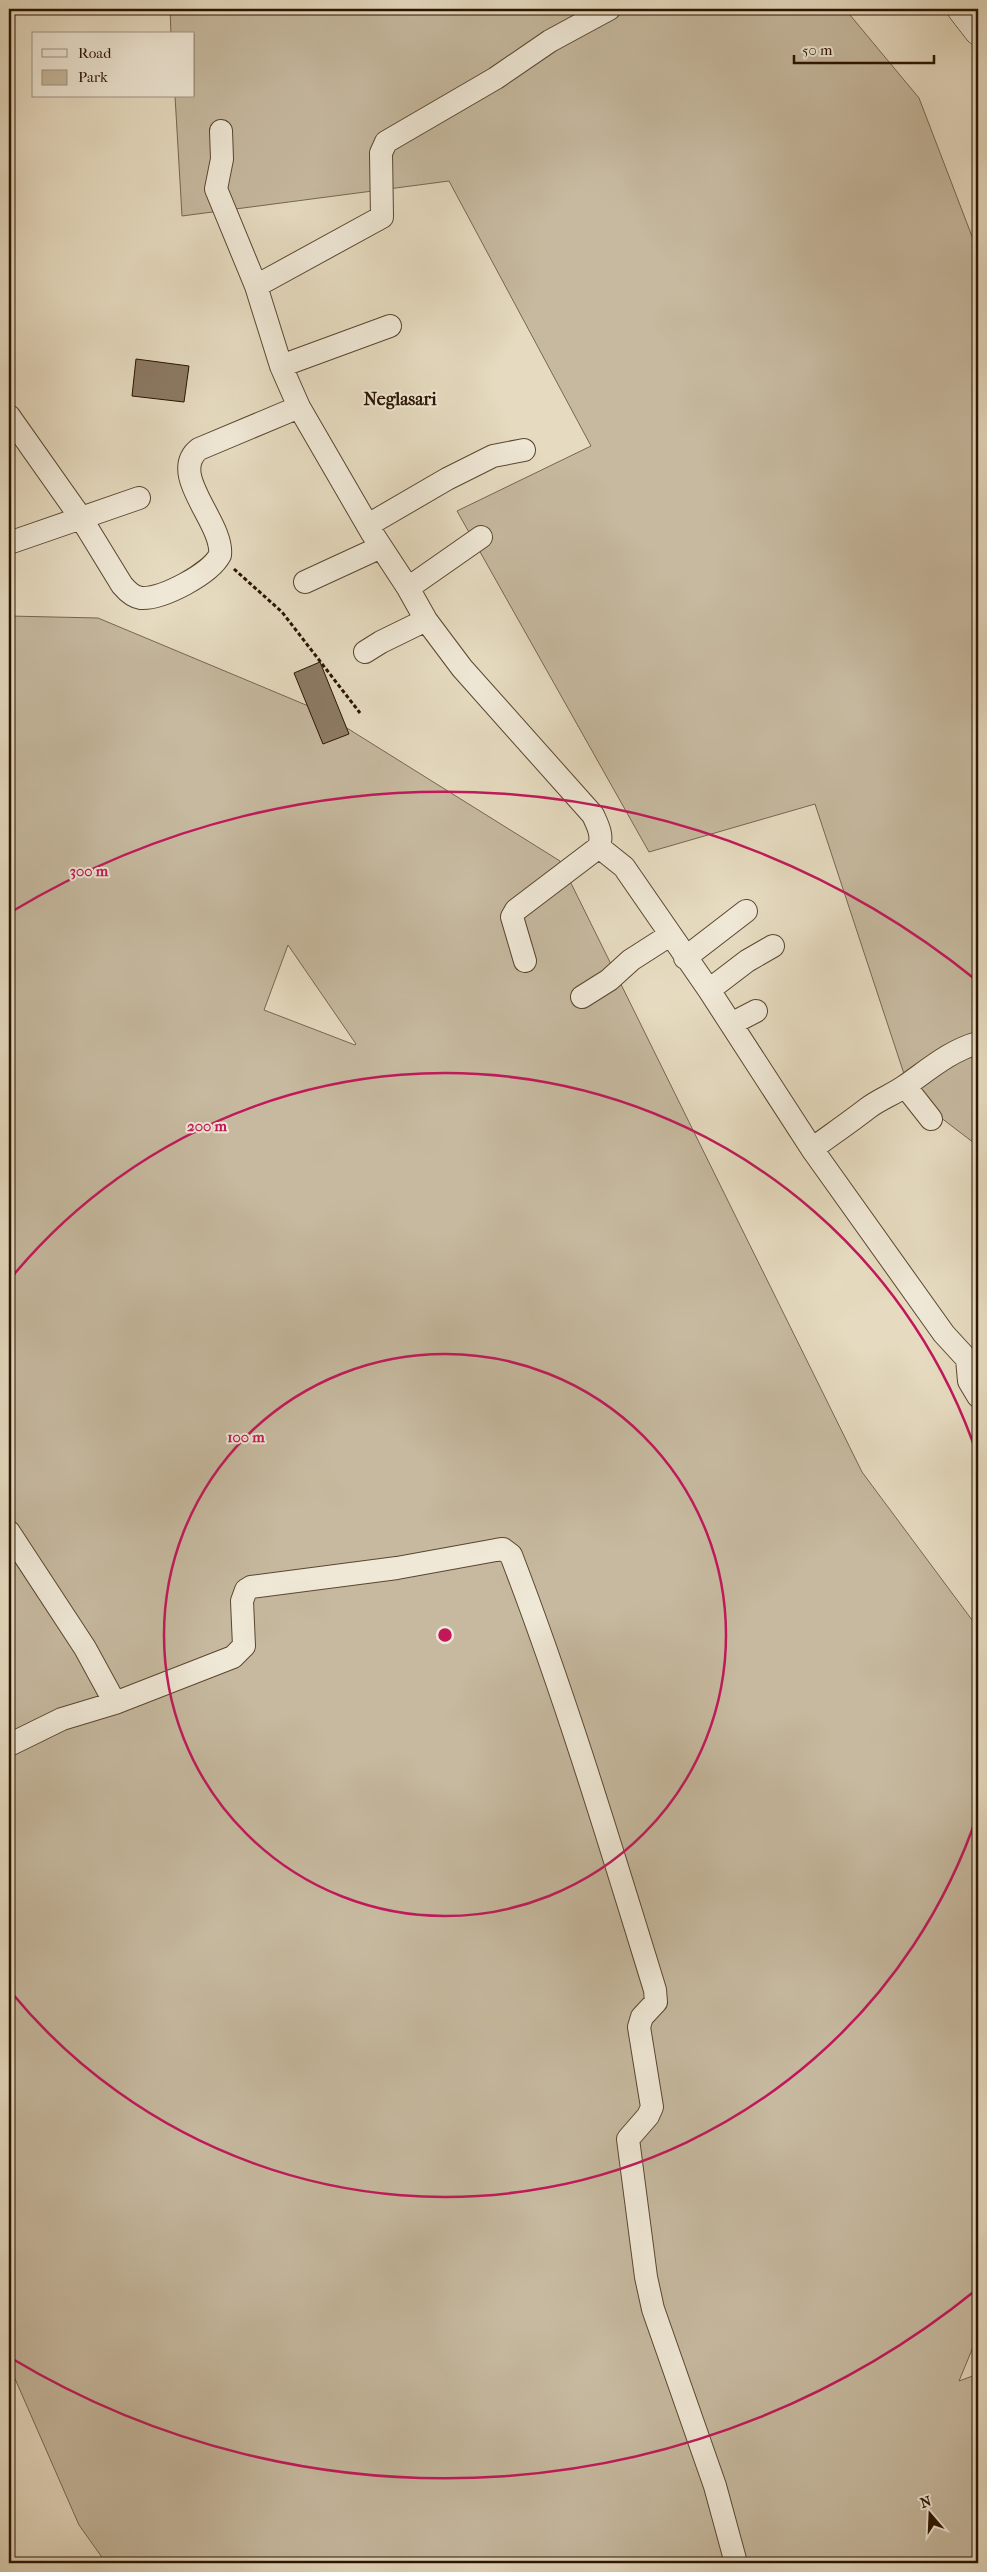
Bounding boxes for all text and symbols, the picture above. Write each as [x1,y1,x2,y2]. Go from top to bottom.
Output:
legend [32,32,195,98]
scale bar [794,32,934,64]
text: 50 m [802,41,833,59]
text: Road [78,44,112,62]
text: Park [78,68,108,86]
district label: Neglasari [363,389,437,410]
text: 300 m [70,862,109,880]
text: 200 m [187,1117,227,1135]
text: 100 m [227,1428,265,1446]
centre of rings [436,1626,454,1644]
north arrow [904,2490,954,2540]
text: N [918,2492,934,2512]

